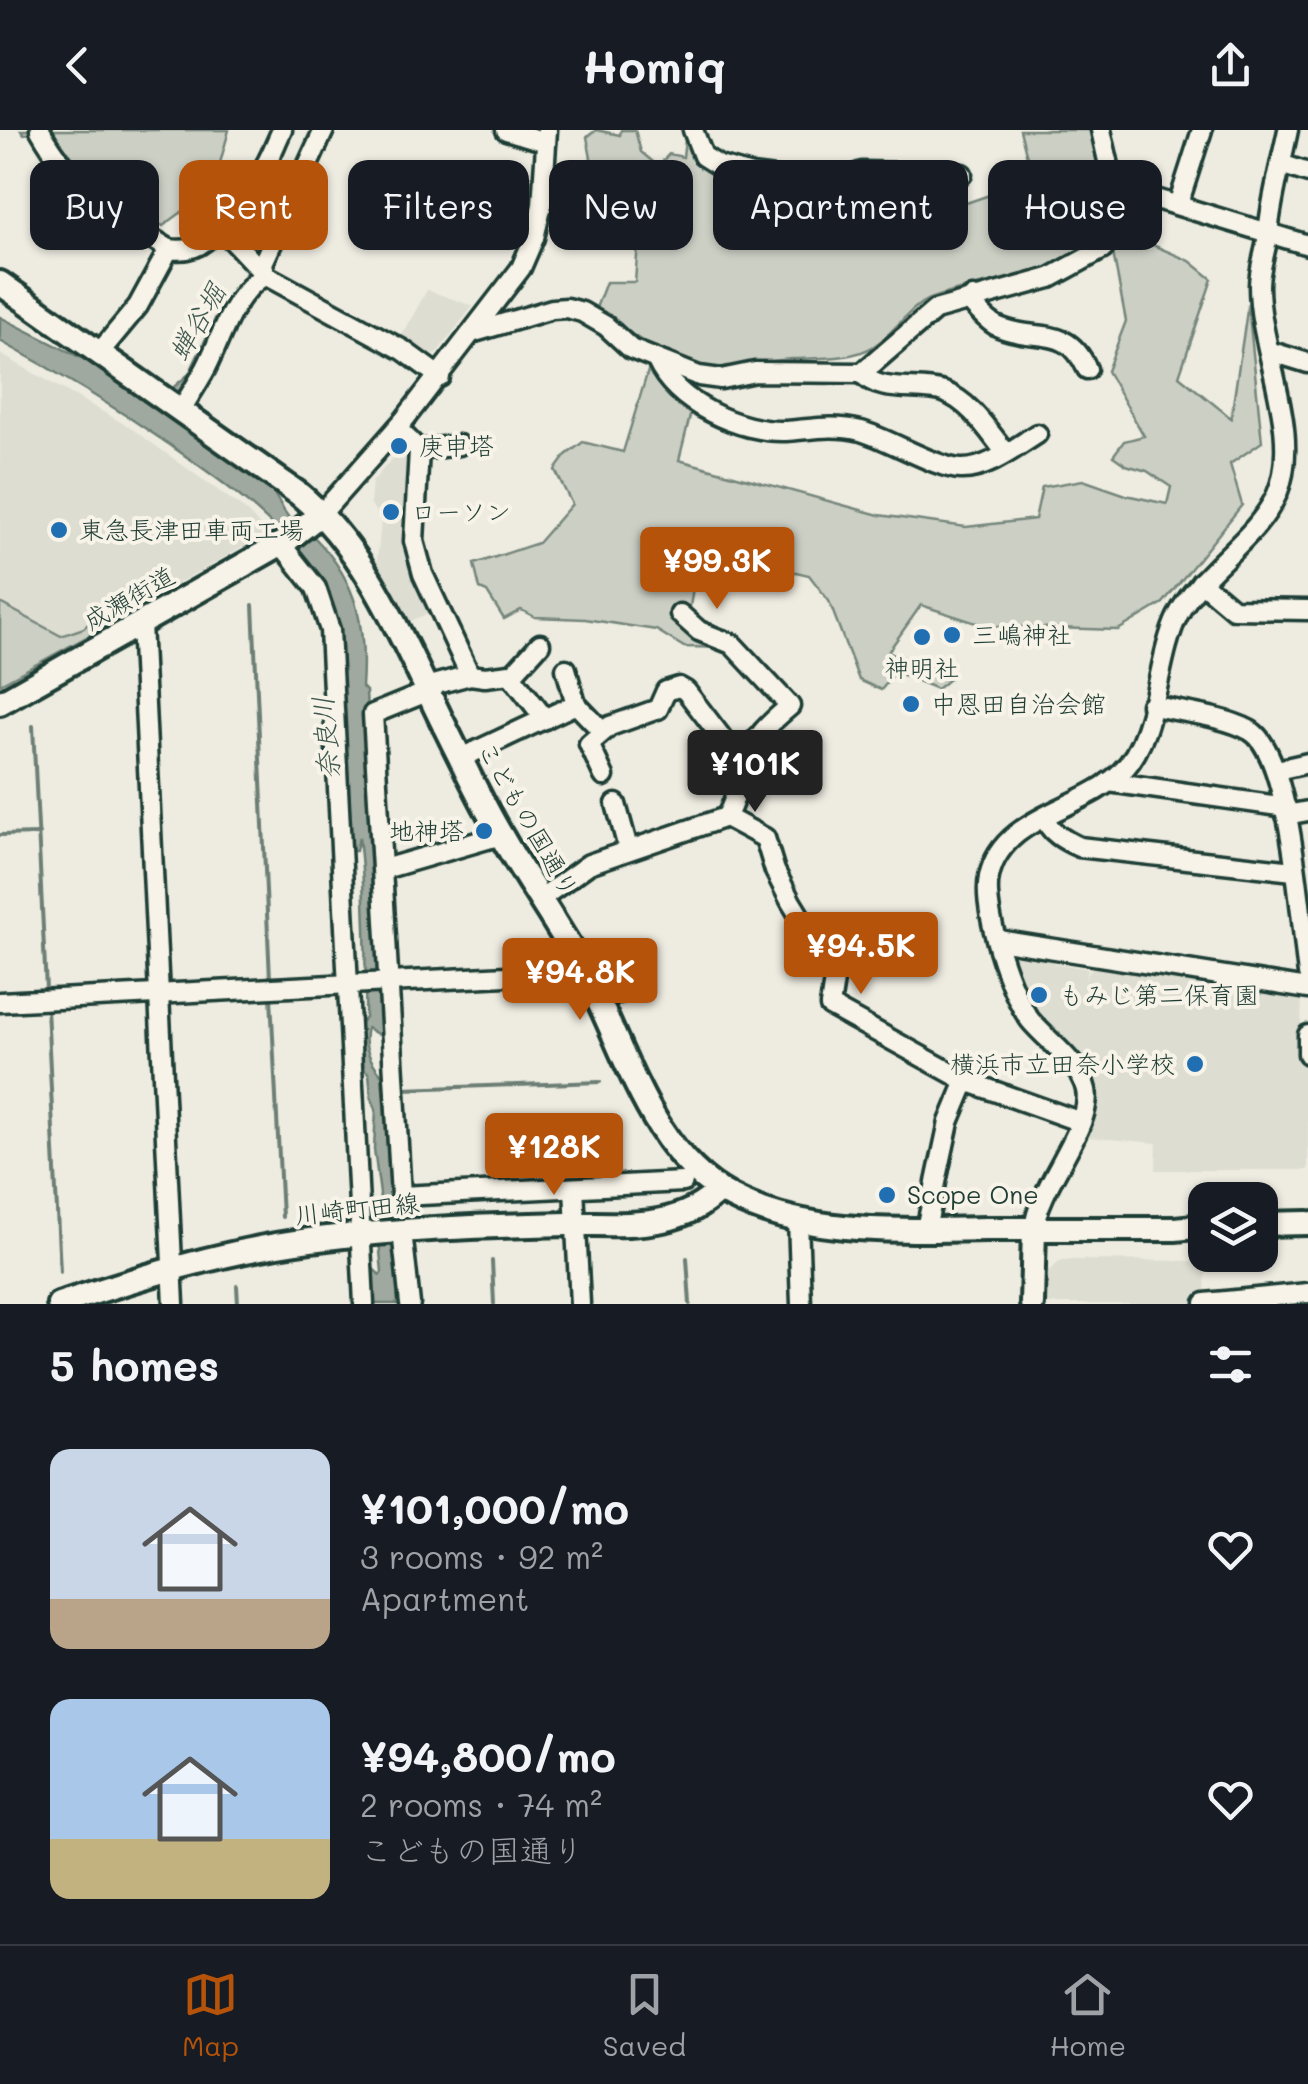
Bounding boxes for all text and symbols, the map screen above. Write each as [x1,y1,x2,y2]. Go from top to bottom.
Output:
text: Homiq [582,36,726,94]
icon: back [50,38,105,93]
icon: share [1203,38,1258,93]
chip: Buy [30,160,159,250]
chip: Rent [179,160,328,250]
chip: Filters [348,160,529,250]
chip: New [549,160,693,250]
chip: Apartment [713,160,968,250]
chip: House [988,160,1162,250]
water label: 蝉谷堀 [160,274,234,367]
place label: 庚申塔 [419,429,494,461]
marker: 庚申塔 [388,435,410,457]
place label: ローソン [411,495,511,527]
marker: ローソン [380,501,402,523]
place label: 東急長津田車両工場 [79,513,304,545]
marker: 東急長津田車両工場 [48,519,70,541]
pin: ¥99.3K [636,527,798,612]
text: ¥99.3K [662,538,772,580]
street label: 成瀬街道 [77,558,180,636]
place label: 三嶋神社 [972,618,1072,650]
marker: 三嶋神社 [941,624,963,646]
marker: 神明社 [911,626,933,648]
place label: 神明社 [884,651,960,683]
place label: 中恩田自治会館 [931,687,1106,719]
marker: 中恩田自治会館 [900,693,922,715]
water label: 奈良川 [303,695,347,782]
pin: ¥101K [685,730,825,815]
street label: こどもの国通り [471,735,586,902]
text: ¥101K [710,741,800,783]
place label: 地神塔 [389,814,464,846]
marker: 地神塔 [473,820,495,842]
pin: ¥94.5K [780,912,942,997]
text: ¥94.5K [806,923,916,965]
pin: ¥94.8K [499,938,661,1023]
text: ¥94.8K [524,949,636,991]
place label: もみじ第二保育園 [1059,978,1259,1010]
marker: もみじ第二保育園 [1028,984,1050,1006]
place label: 横浜市立田奈小学校 [950,1047,1175,1079]
marker: 横浜市立田奈小学校 [1184,1053,1206,1075]
pin: ¥128K [484,1113,624,1198]
text: ¥128K [507,1124,601,1166]
place label: Scope One [907,1178,1039,1210]
map controls [1188,1182,1278,1272]
button: layers [1188,1182,1278,1272]
marker: Scope One [876,1184,898,1206]
street label: 川崎町田線 [293,1186,421,1230]
text: 5 homes [50,1337,219,1392]
icon: filters [1203,1337,1258,1392]
text: ¥101,000/mo [360,1480,629,1535]
icon: home [130,1489,250,1609]
icon: heart [1203,1522,1258,1577]
text: 3 rooms · 92 m² [360,1535,603,1577]
text: Apartment [360,1577,529,1619]
text: ¥94,800/mo [360,1728,616,1783]
icon: home [130,1739,250,1859]
icon: heart [1203,1772,1258,1827]
text: 2 rooms · 74 m² [360,1783,602,1825]
text: こどもの国通り [360,1828,584,1870]
tab: Map [182,1967,239,2063]
tab: Saved [603,1967,686,2063]
tab: Home [1050,1967,1126,2063]

